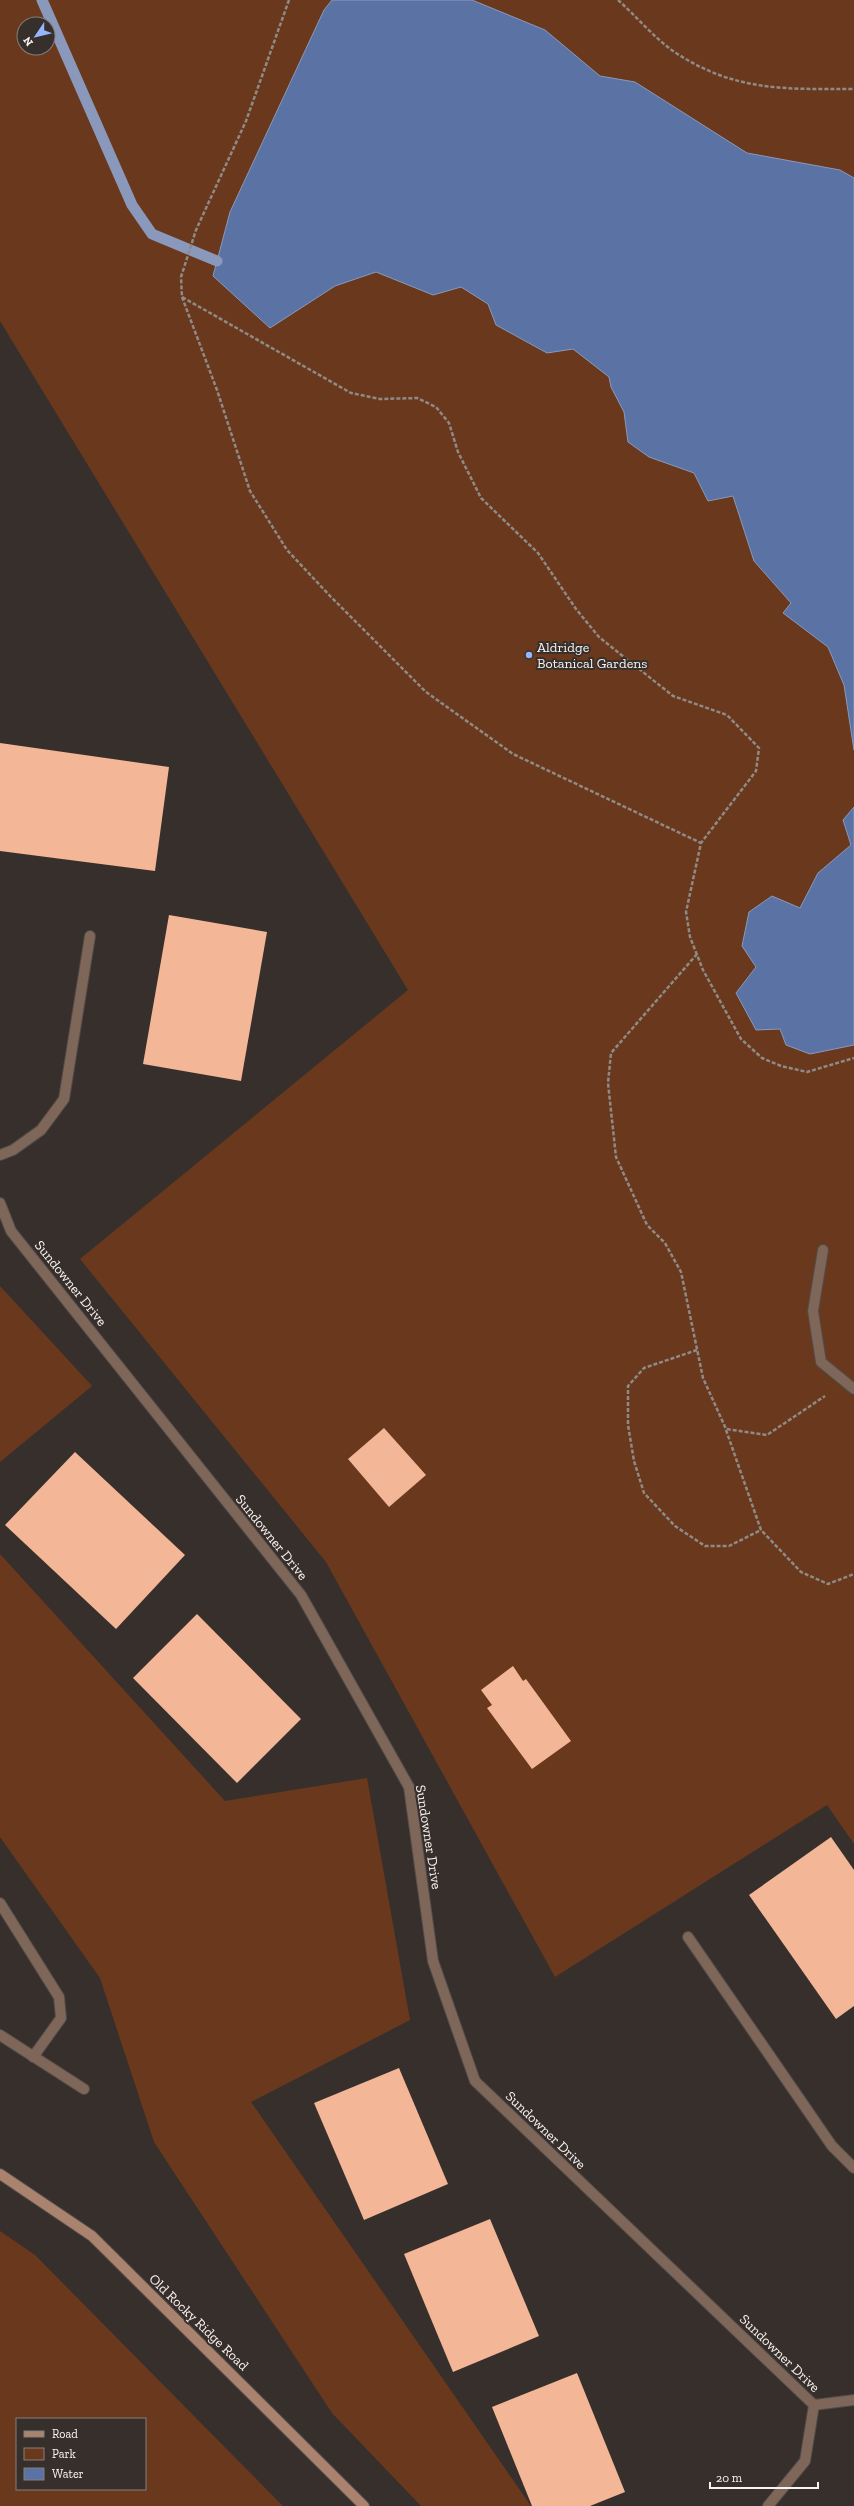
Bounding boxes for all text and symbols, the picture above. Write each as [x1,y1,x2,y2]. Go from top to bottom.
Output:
north arrow [16,16,56,56]
text: N [20,34,36,49]
place label: Aldridge Botanical Gardens [537,639,647,672]
marker: Aldridge Botanical Gardens [524,650,534,660]
street label: Sundowner Drive [31,1237,111,1330]
street label: Sundowner Drive [232,1491,312,1584]
street label: Sundowner Drive [412,1784,445,1891]
street label: Sundowner Drive [502,2088,590,2173]
street label: Old Rocky Ridge Road [145,2270,252,2374]
street label: Sundowner Drive [736,2311,824,2396]
legend [16,2418,146,2490]
text: Road [52,2427,78,2441]
text: Park [52,2447,77,2461]
scale bar [710,2464,818,2490]
text: Water [52,2467,84,2481]
text: 20 m [716,2471,743,2485]

